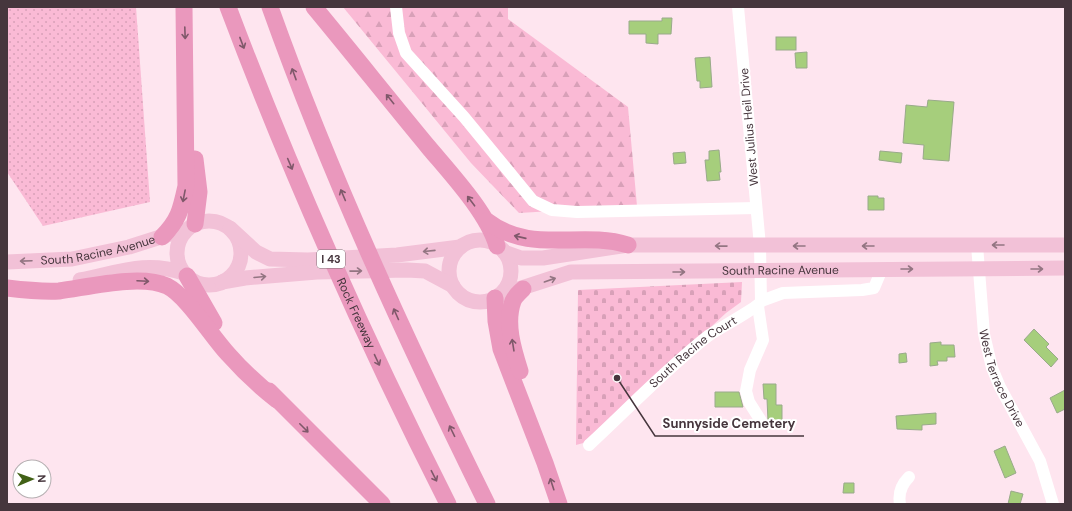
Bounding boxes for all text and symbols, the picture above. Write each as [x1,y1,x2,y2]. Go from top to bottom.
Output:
one-way arrow [181,26,188,39]
one-way arrow [238,37,246,49]
street label: West Julius Heil Drive [736,67,762,187]
one-way arrow [290,69,298,81]
one-way arrow [385,94,394,105]
one-way arrow [287,158,294,170]
one-way arrow [180,189,188,202]
one-way arrow [339,189,347,201]
one-way arrow [467,195,475,206]
street label: South Racine Avenue [40,231,157,268]
one-way arrow [513,233,526,241]
one-way arrow [992,241,1005,249]
one-way arrow [715,242,728,250]
one-way arrow [793,242,806,250]
one-way arrow [862,242,875,250]
one-way arrow [423,247,436,255]
road number: I 43 [317,250,345,268]
one-way arrow [20,258,33,265]
street label: South Racine Avenue [722,262,839,279]
one-way arrow [900,265,913,273]
one-way arrow [1030,265,1043,272]
one-way arrow [349,267,362,275]
one-way arrow [672,268,685,276]
one-way arrow [253,273,266,280]
street label: Rock Freeway [333,275,379,351]
one-way arrow [544,275,556,283]
one-way arrow [136,278,149,285]
one-way arrow [392,308,399,320]
street label: South Racine Court [646,312,740,391]
street label: West Terrace Drive [975,328,1028,430]
one-way arrow [509,339,517,352]
one-way arrow [374,353,381,365]
callout: Sunnyside Cemetery [655,411,804,436]
text: Sunnyside Cemetery [663,415,796,432]
one-way arrow [299,423,309,432]
one-way arrow [447,426,455,438]
north arrow [12,459,52,499]
one-way arrow [431,470,438,482]
text: N [35,474,49,483]
one-way arrow [548,477,555,490]

